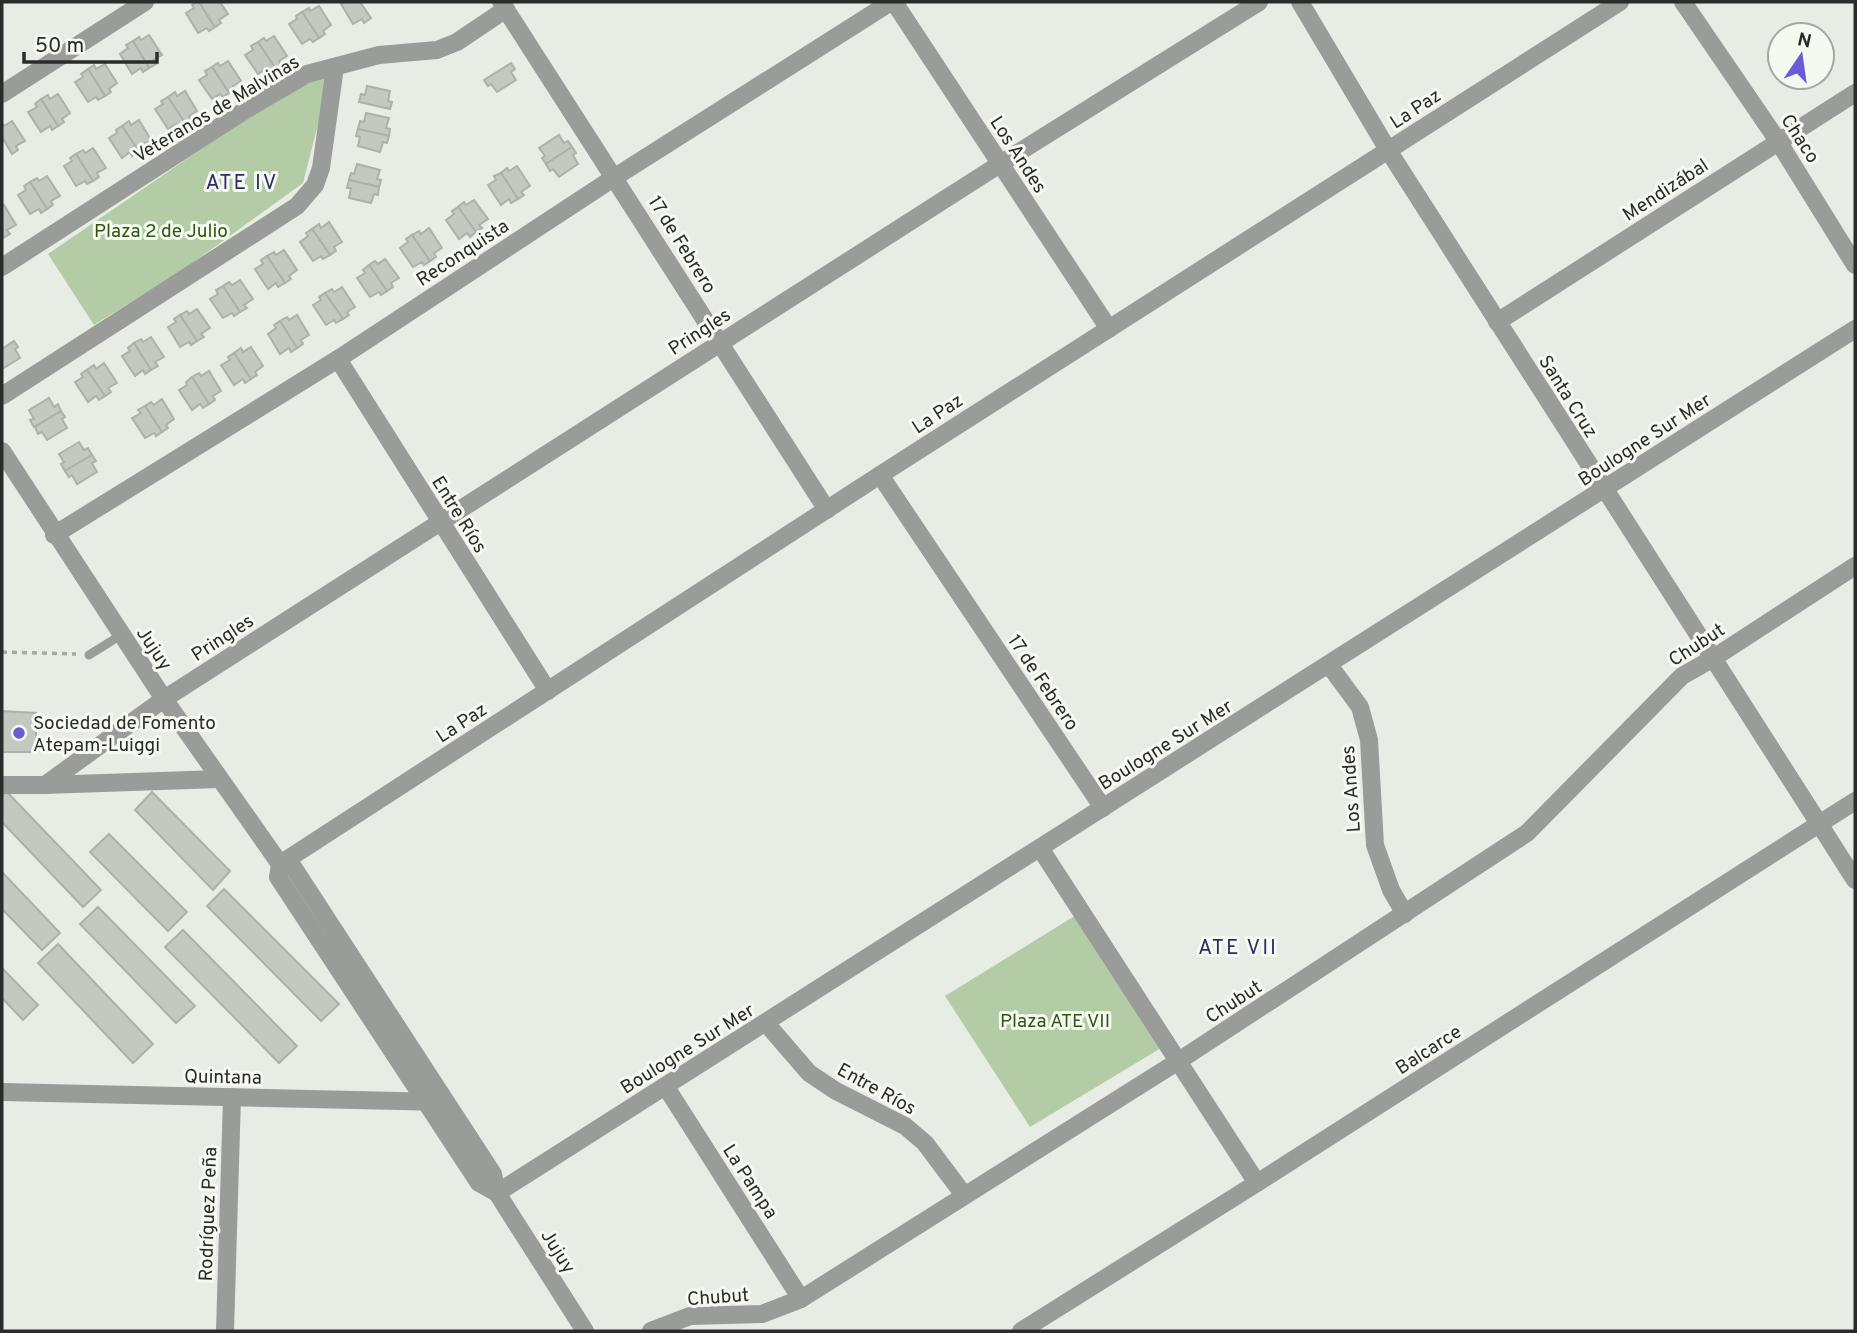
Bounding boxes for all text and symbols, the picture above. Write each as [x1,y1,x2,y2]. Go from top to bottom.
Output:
scale bar [24,21,158,65]
north arrow [1766,21,1836,91]
text: N [1795,28,1814,55]
text: 50 m [35,33,84,60]
street label: Veteranos de Malvinas [130,51,304,169]
street label: La Paz [1386,84,1446,135]
street label: Chaco [1775,110,1824,168]
street label: Los Andes [984,112,1051,198]
street label: Mendizábal [1619,154,1714,227]
district label: ATE IV [205,170,279,197]
street label: 17 de Febrero [642,192,721,298]
street label: Reconquista [412,215,514,293]
park label: Plaza 2 de Julio [94,220,228,244]
street label: Pringles [664,304,736,362]
street label: Santa Cruz [1532,351,1602,443]
street label: Boulogne Sur Mer [1574,388,1716,493]
street label: La Paz [908,389,968,440]
street label: Entre Ríos [425,472,491,558]
street label: Pringles [187,610,259,668]
street label: Chubut [1664,619,1730,673]
street label: Jujuy [130,623,177,676]
street label: 17 de Febrero [1001,630,1083,736]
street label: Boulogne Sur Mer [1095,695,1238,797]
street label: La Paz [432,698,492,749]
place label: Sociedad de Fomento Atepam-Luiggi [33,712,216,758]
marker: Sociedad de Fomento Atepam-Luiggi [11,725,27,741]
street label: Los Andes [1337,745,1367,833]
district label: ATE VII [1198,935,1278,962]
street label: Chubut [1201,976,1267,1030]
street label: Boulogne Sur Mer [617,999,760,1101]
park label: Plaza ATE VII [1000,1010,1110,1034]
street label: Balcarce [1392,1020,1467,1081]
street label: Entre Ríos [832,1058,920,1121]
street label: Quintana [184,1065,262,1091]
street label: La Pampa [716,1140,782,1224]
street label: Rodríguez Peña [195,1146,223,1282]
street label: Jujuy [535,1226,580,1279]
street label: Chubut [686,1284,750,1312]

